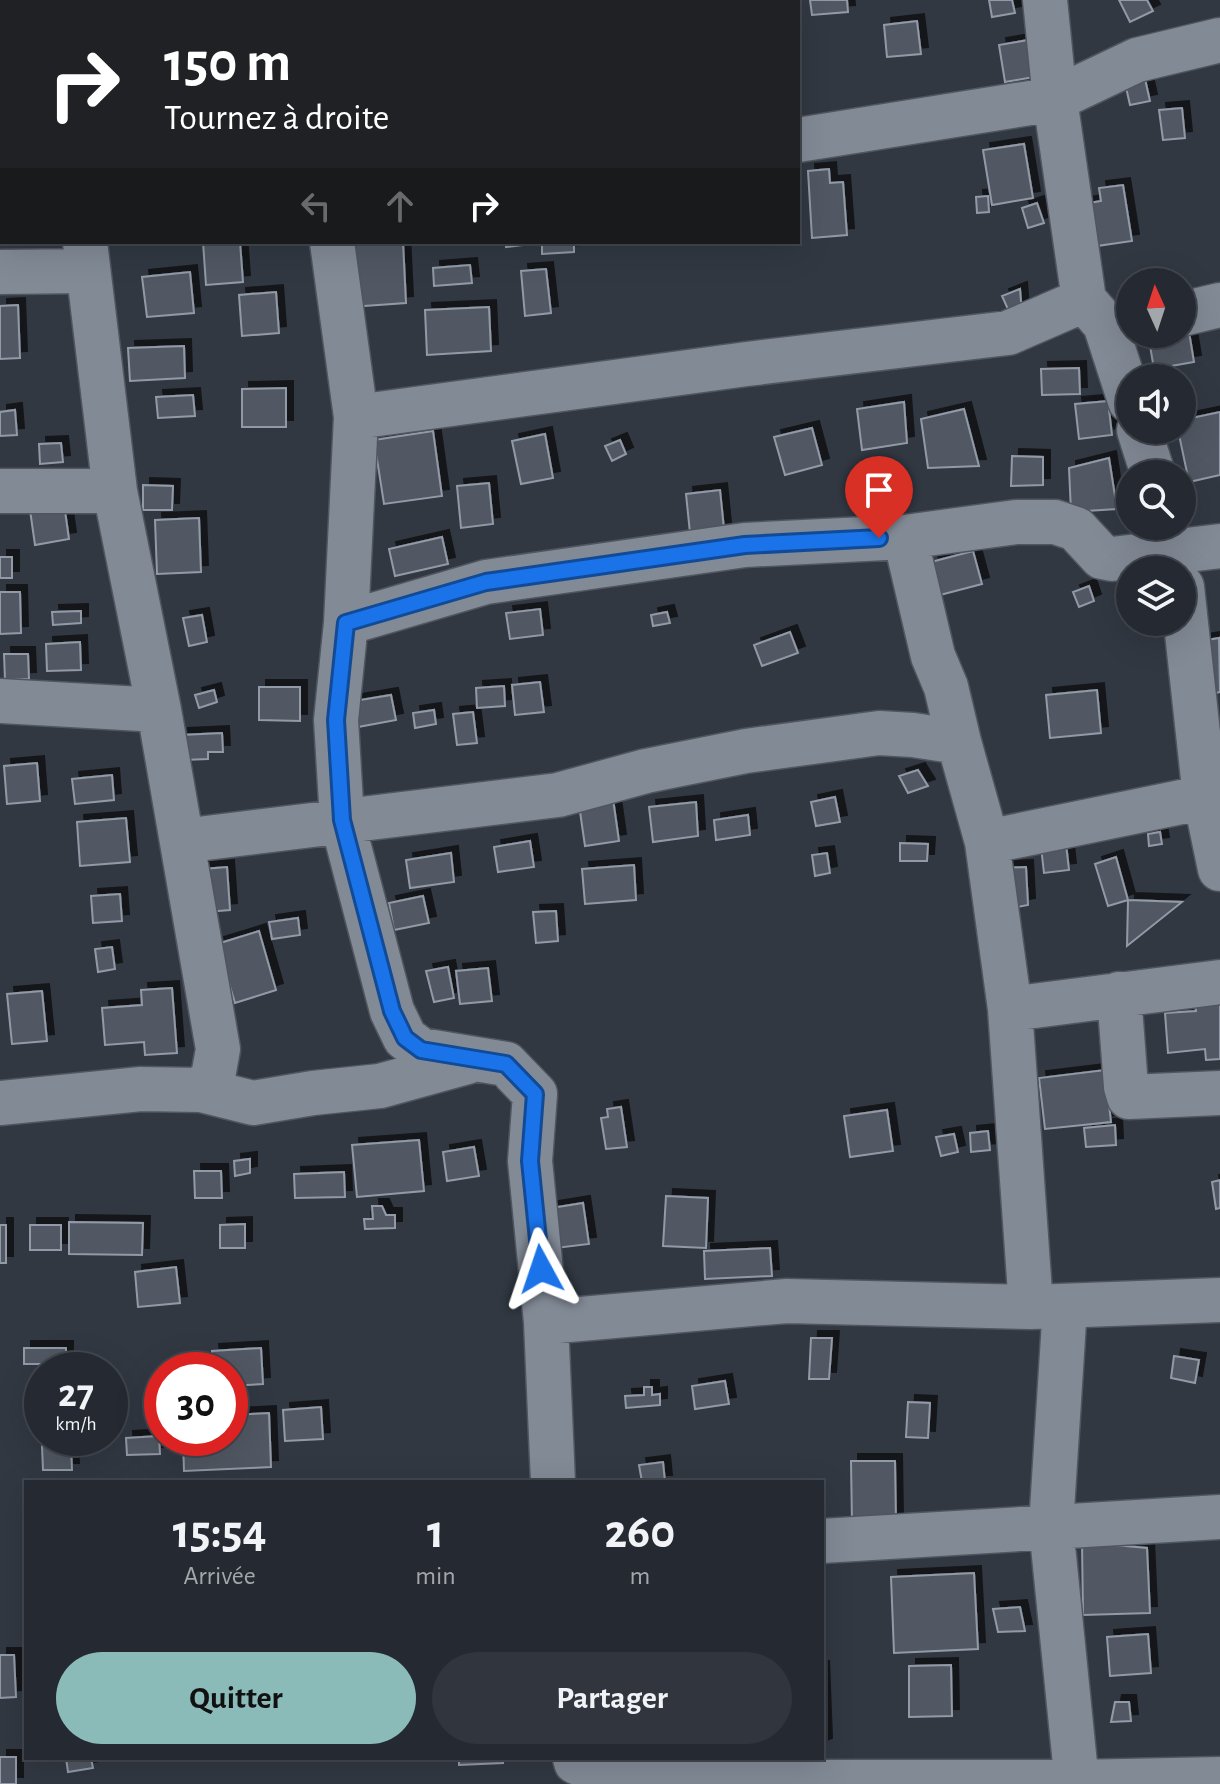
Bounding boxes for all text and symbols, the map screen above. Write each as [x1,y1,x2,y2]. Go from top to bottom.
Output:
icon: right [32,32,136,136]
text: 150 m [164,35,291,91]
text: Tournez à droite [164,100,389,136]
icon: left [294,184,338,228]
icon: ahead [378,184,422,228]
icon: right [462,184,506,228]
north arrow [1116,268,1196,348]
map controls [1116,268,1196,636]
button: sound [1116,364,1196,444]
pin [845,456,913,538]
button: search [1116,460,1196,540]
icon: arrive [857,468,901,512]
button: layers [1116,556,1196,636]
position arrow [499,1227,583,1311]
speed limit sign: 30 [144,1352,248,1456]
text: 27 [58,1374,94,1414]
text: km/h [55,1414,97,1434]
text: 15:54 [173,1509,267,1557]
text: 1 [427,1509,444,1557]
text: 260 [604,1509,675,1557]
text: Arrivée [183,1563,256,1589]
text: min [415,1563,456,1589]
text: m [629,1563,650,1589]
button: Quitter [56,1652,416,1744]
button: Partager [432,1652,792,1744]

